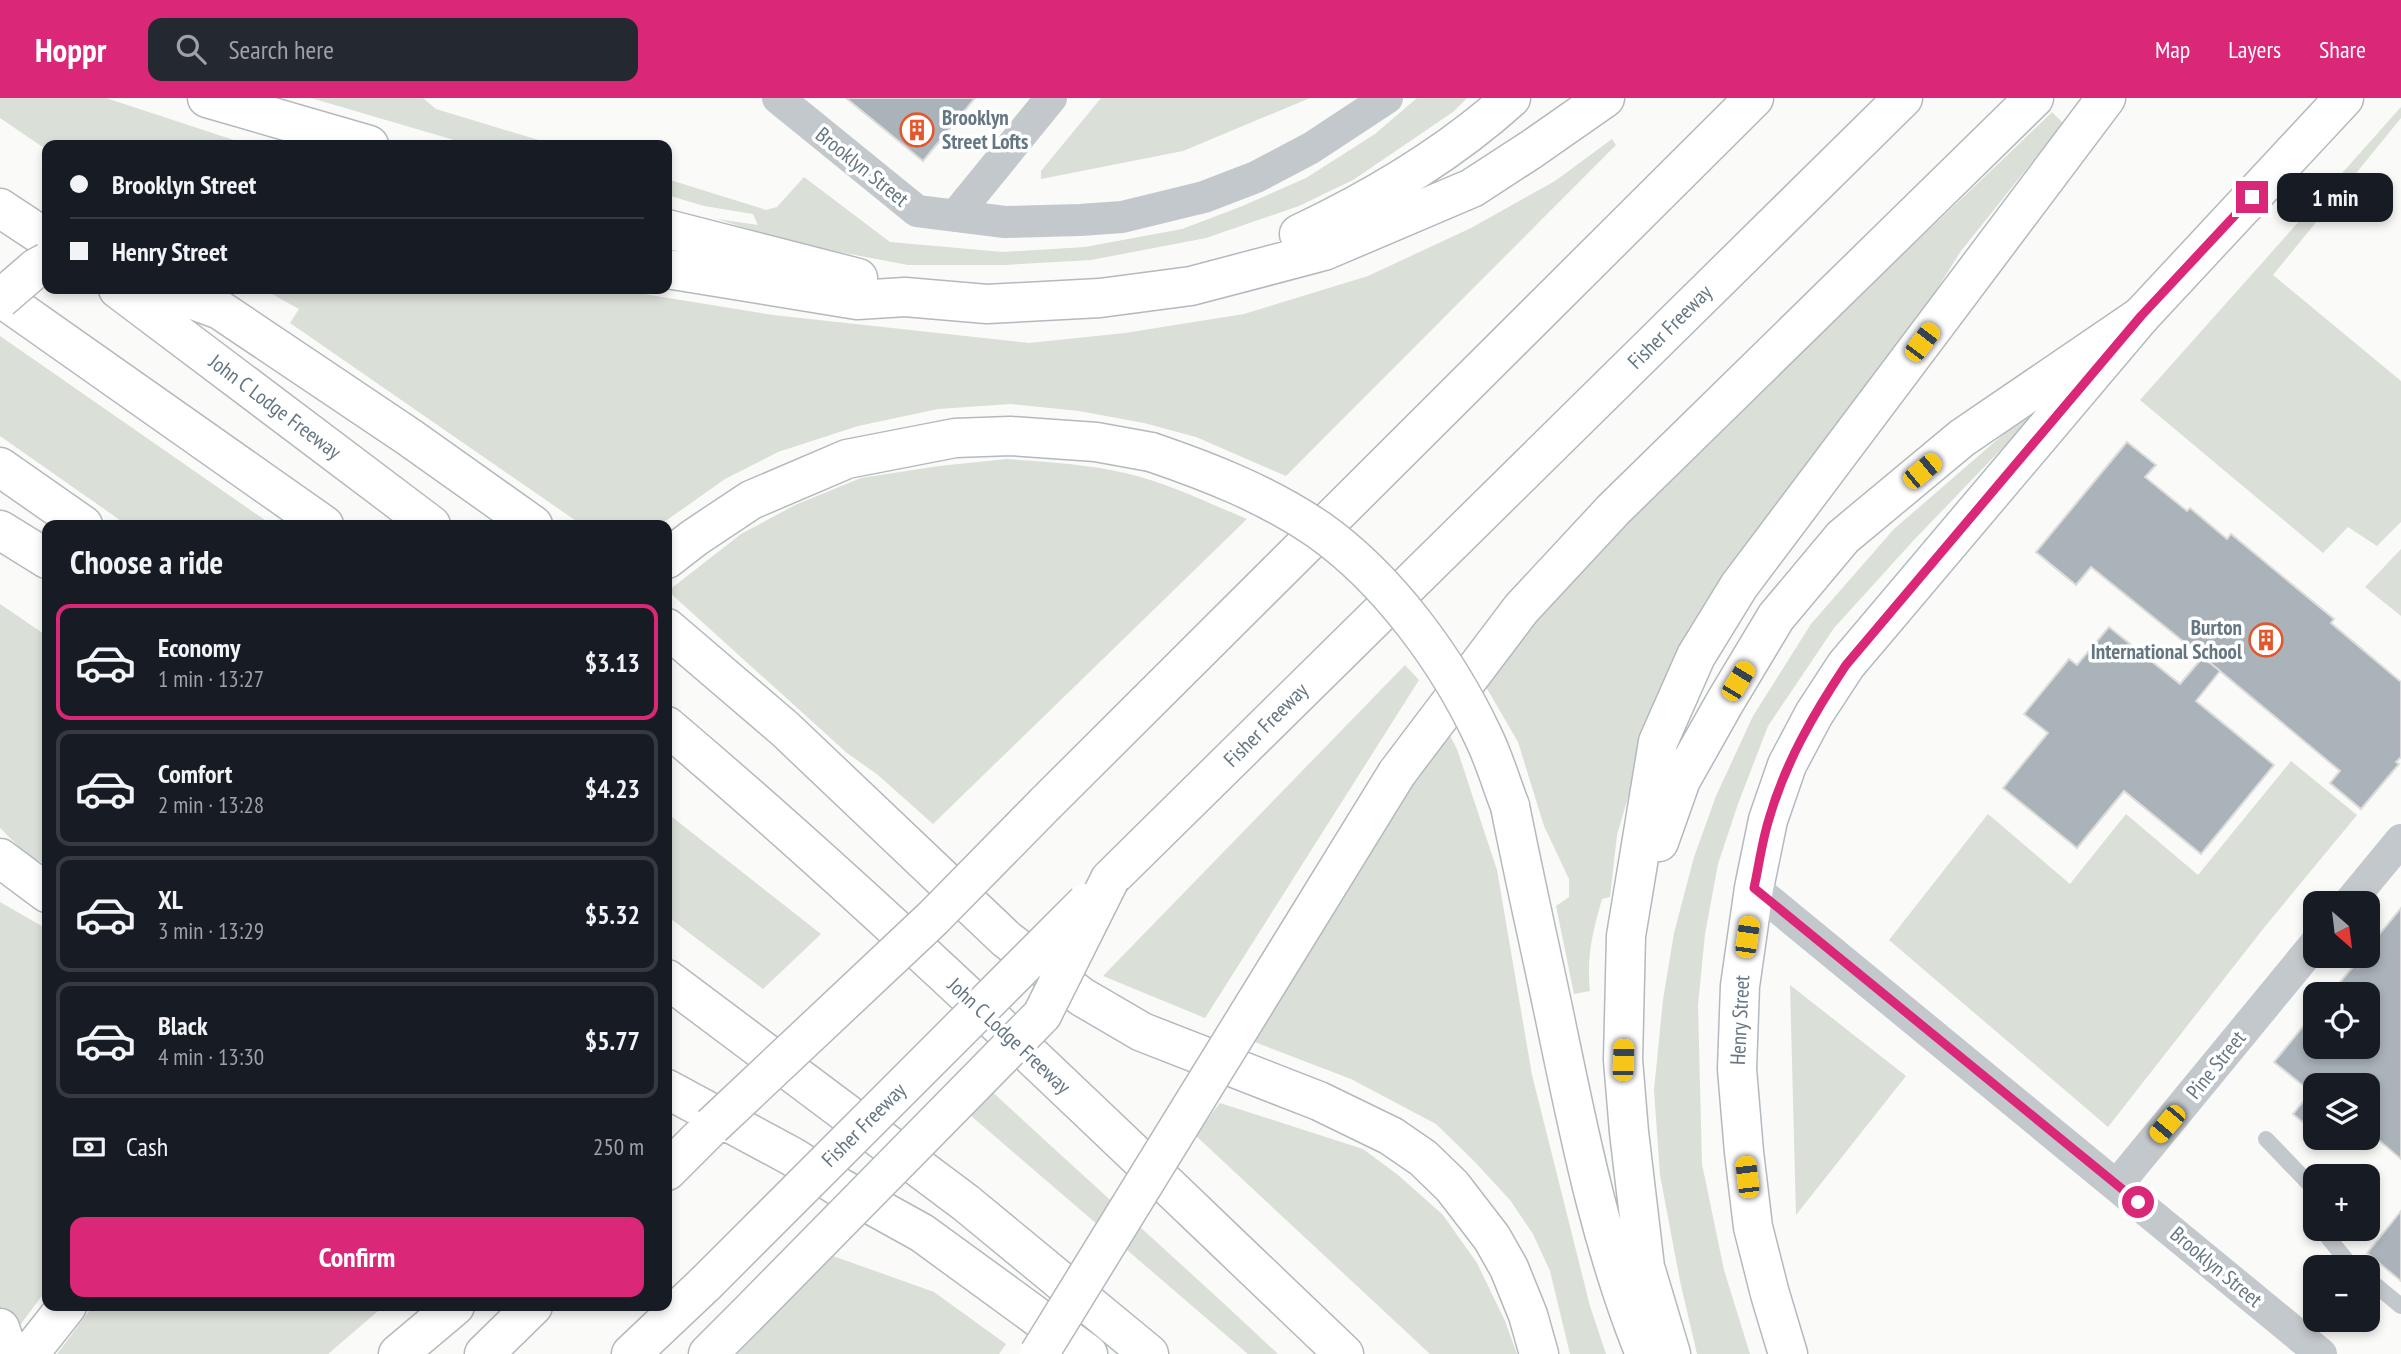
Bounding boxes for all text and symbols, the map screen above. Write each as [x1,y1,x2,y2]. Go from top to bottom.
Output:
search box [148,18,638,81]
text: Hoppr [35,28,106,71]
icon: search [172,30,210,68]
text: Search here [228,33,334,66]
text: Map [2155,34,2190,65]
text: Layers [2228,34,2281,65]
text: Share [2319,34,2366,65]
place label: Brooklyn Street Lofts [942,104,1028,155]
building icon: Brooklyn Street Lofts [898,111,936,149]
street label: Brooklyn Street [810,121,914,212]
text: Brooklyn Street [112,168,256,201]
callout: 1 min [2276,172,2392,222]
route end [2236,181,2268,213]
text: 1 min [2312,183,2358,212]
text: Henry Street [112,235,228,268]
street label: Fisher Freeway [1622,279,1718,375]
car [1901,319,1944,365]
street label: John C Lodge Freeway [203,347,347,465]
car [1900,449,1945,493]
text: Choose a ride [70,541,223,583]
place label: Burton International School [2091,614,2243,665]
building icon: Burton International School [2247,621,2285,659]
icon: car [74,631,137,694]
text: Economy [158,631,240,664]
text: $3.13 [585,646,640,679]
car [1719,658,1758,704]
text: 1 min · 13:27 [158,664,264,693]
street label: Fisher Freeway [1218,677,1314,773]
icon: car [74,757,137,820]
text: Comfort [158,757,232,790]
text: $4.23 [585,772,640,805]
text: 2 min · 13:28 [158,790,264,819]
icon: car [74,883,137,946]
text: XL [158,883,183,916]
north arrow [2303,891,2380,968]
map controls [2303,891,2380,1332]
text: $5.32 [585,898,640,931]
car [1734,915,1761,959]
text: 3 min · 13:29 [158,916,264,945]
street label: John C Lodge Freeway [941,971,1077,1100]
street label: Henry Street [1724,974,1755,1066]
button: locate [2303,982,2380,1059]
icon: car [74,1009,137,1072]
text: Black [158,1009,208,1042]
text: $5.77 [585,1024,640,1057]
street label: Pine Street [2180,1025,2251,1104]
car [1612,1039,1635,1081]
text: 4 min · 13:30 [158,1042,264,1071]
button: layers [2303,1073,2380,1150]
street label: Fisher Freeway [816,1077,912,1173]
car [2146,1101,2189,1147]
icon: cash [70,1128,108,1166]
text: Cash [126,1130,168,1163]
text: 250 m [593,1132,644,1161]
car [1735,1155,1760,1199]
button: + [2303,1164,2380,1241]
route start [2122,1186,2154,1218]
button: Confirm [70,1217,644,1297]
street label: Brooklyn Street [2165,1220,2268,1313]
button: − [2303,1255,2380,1332]

